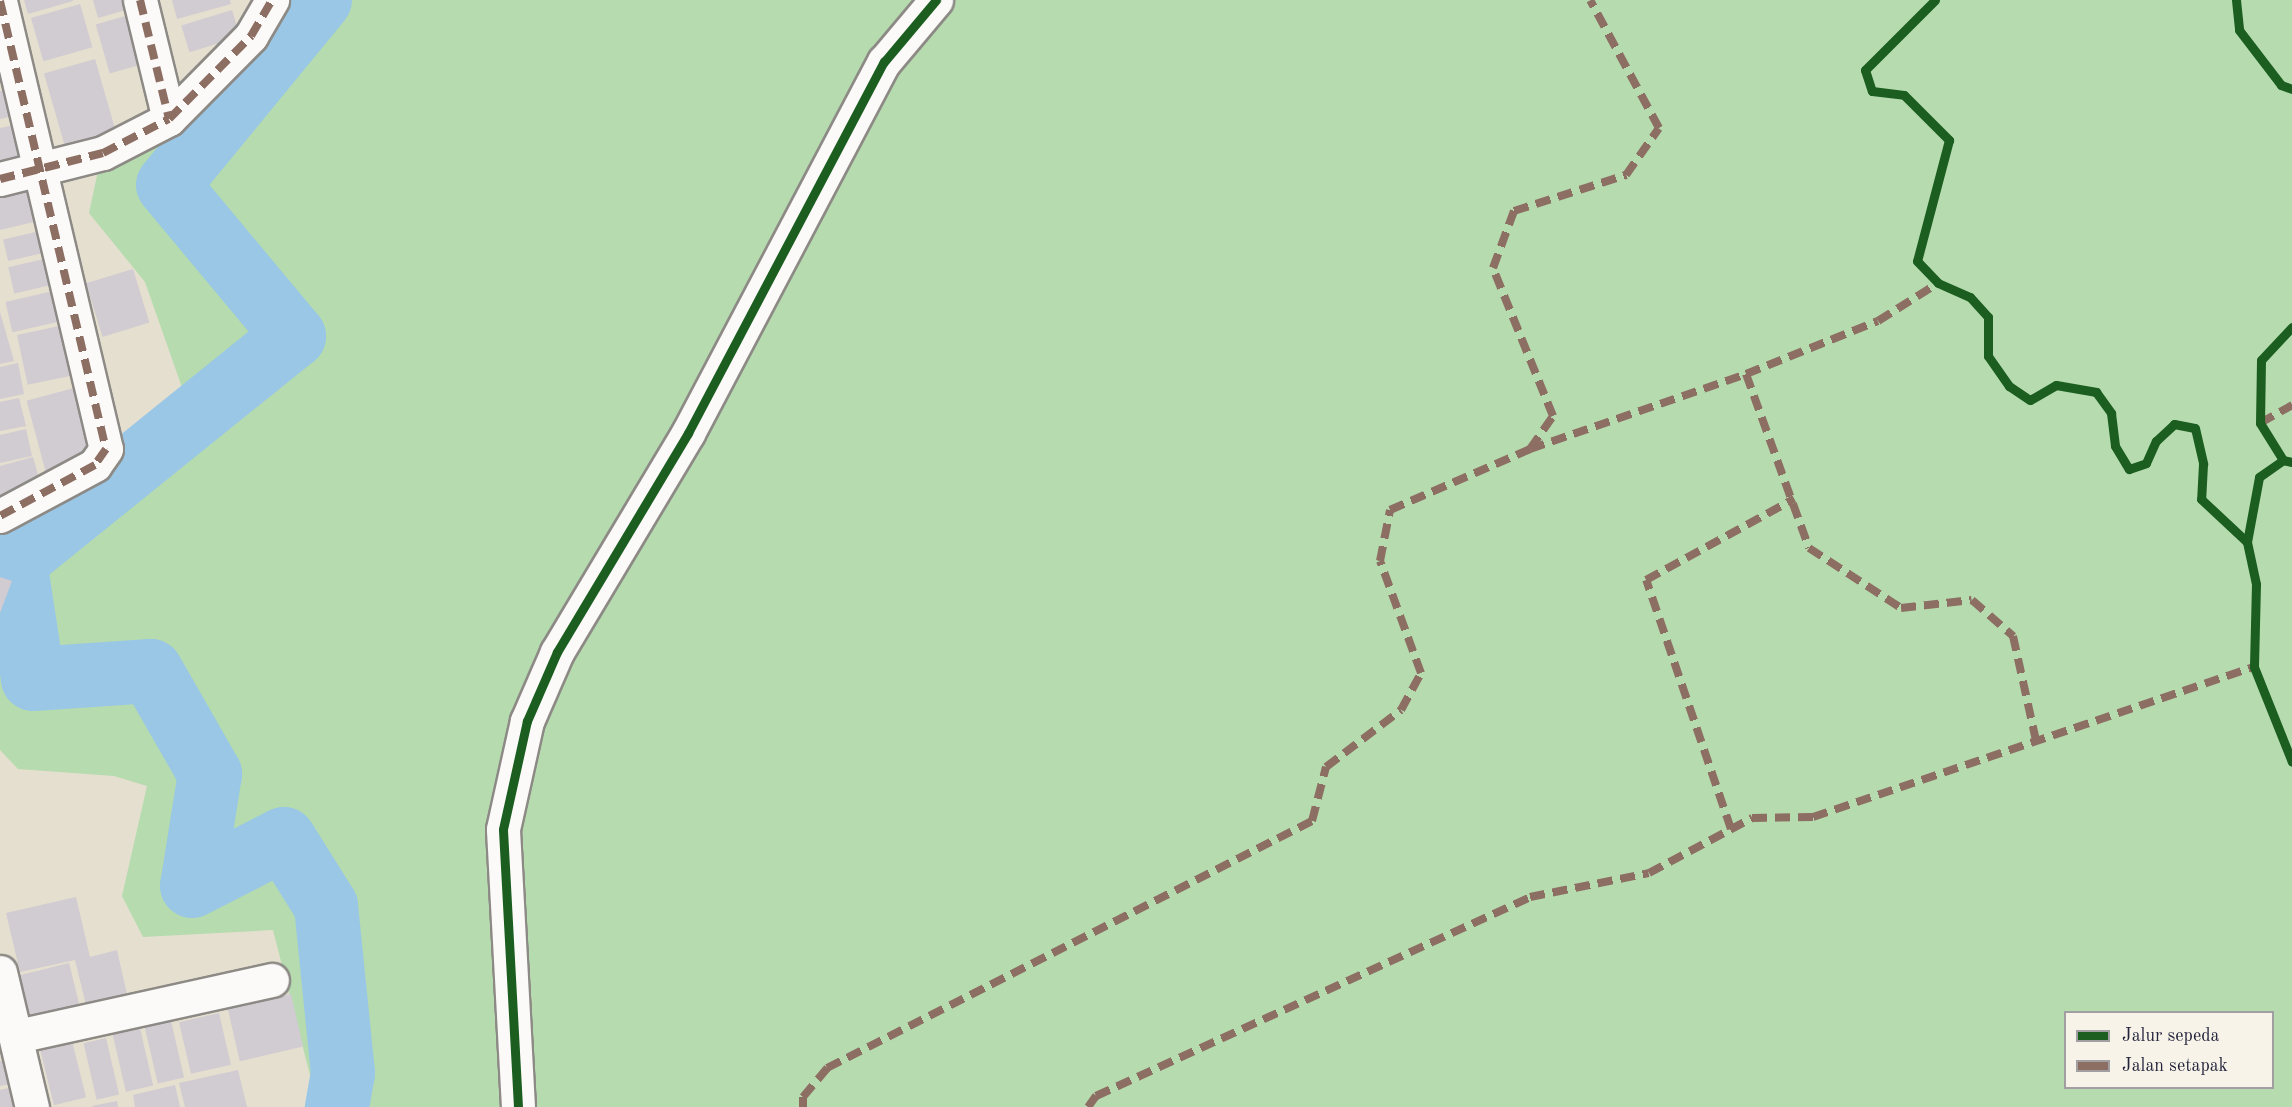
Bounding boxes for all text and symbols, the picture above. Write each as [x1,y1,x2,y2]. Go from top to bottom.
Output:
legend [2064,1011,2274,1089]
text: Jalur sepeda [2122,1027,2220,1045]
text: Jalan setapak [2122,1057,2228,1075]

